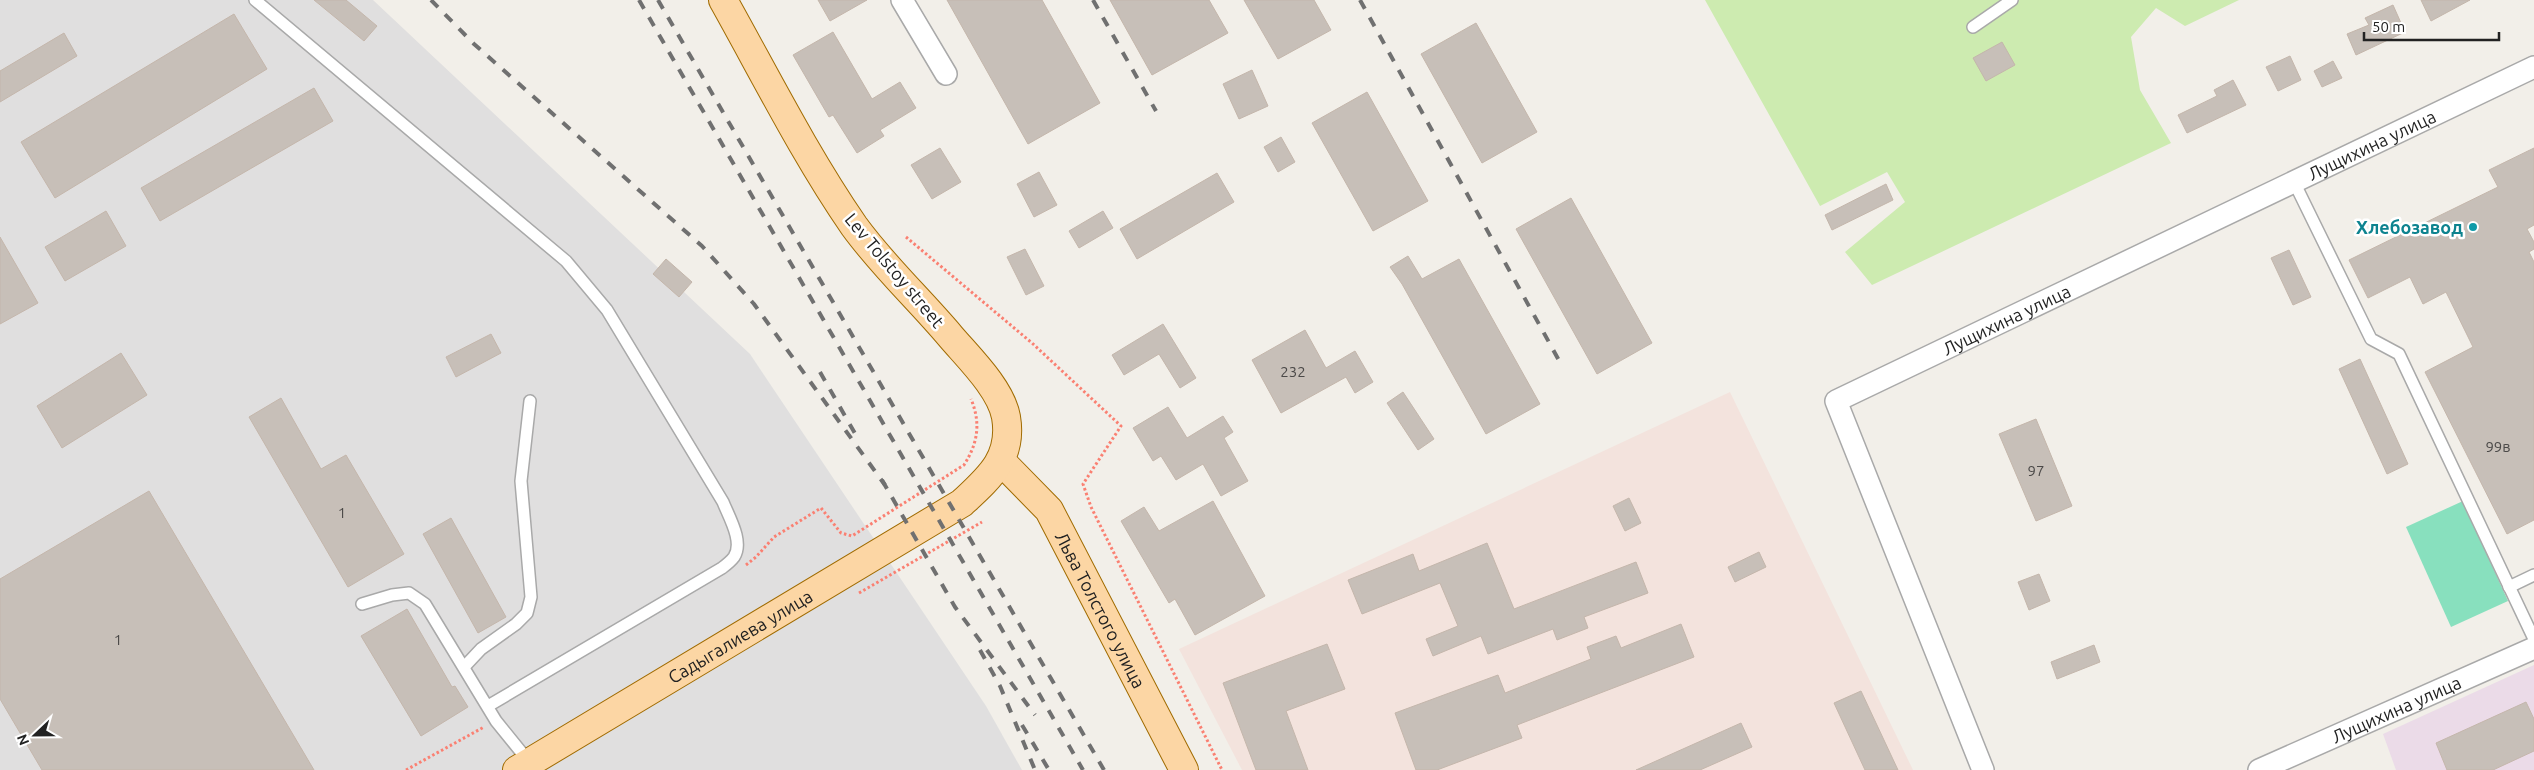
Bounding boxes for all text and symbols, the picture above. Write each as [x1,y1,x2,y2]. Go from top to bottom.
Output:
scale bar [2364,10,2499,42]
text: 50 m [2372,18,2405,35]
street label: Лущихина улица [2304,106,2439,184]
street label: Lev Tolstoy street [841,209,949,331]
place label: Хлебозавод [2356,217,2463,237]
marker: Хлебозавод [2467,221,2479,233]
street label: Лущихина улица [1939,280,2074,359]
house number: 232 [1280,363,1306,380]
house number: 99в [2485,438,2511,455]
house number: 97 [2028,462,2044,479]
house number: 1 [338,504,346,521]
street label: Льва Толстого улица [1052,528,1150,691]
street label: Садыгалиева улица [664,585,816,687]
house number: 1 [114,631,122,648]
street label: Лущихина улица [2328,672,2464,747]
north arrow [10,710,60,760]
text: N [14,732,32,748]

